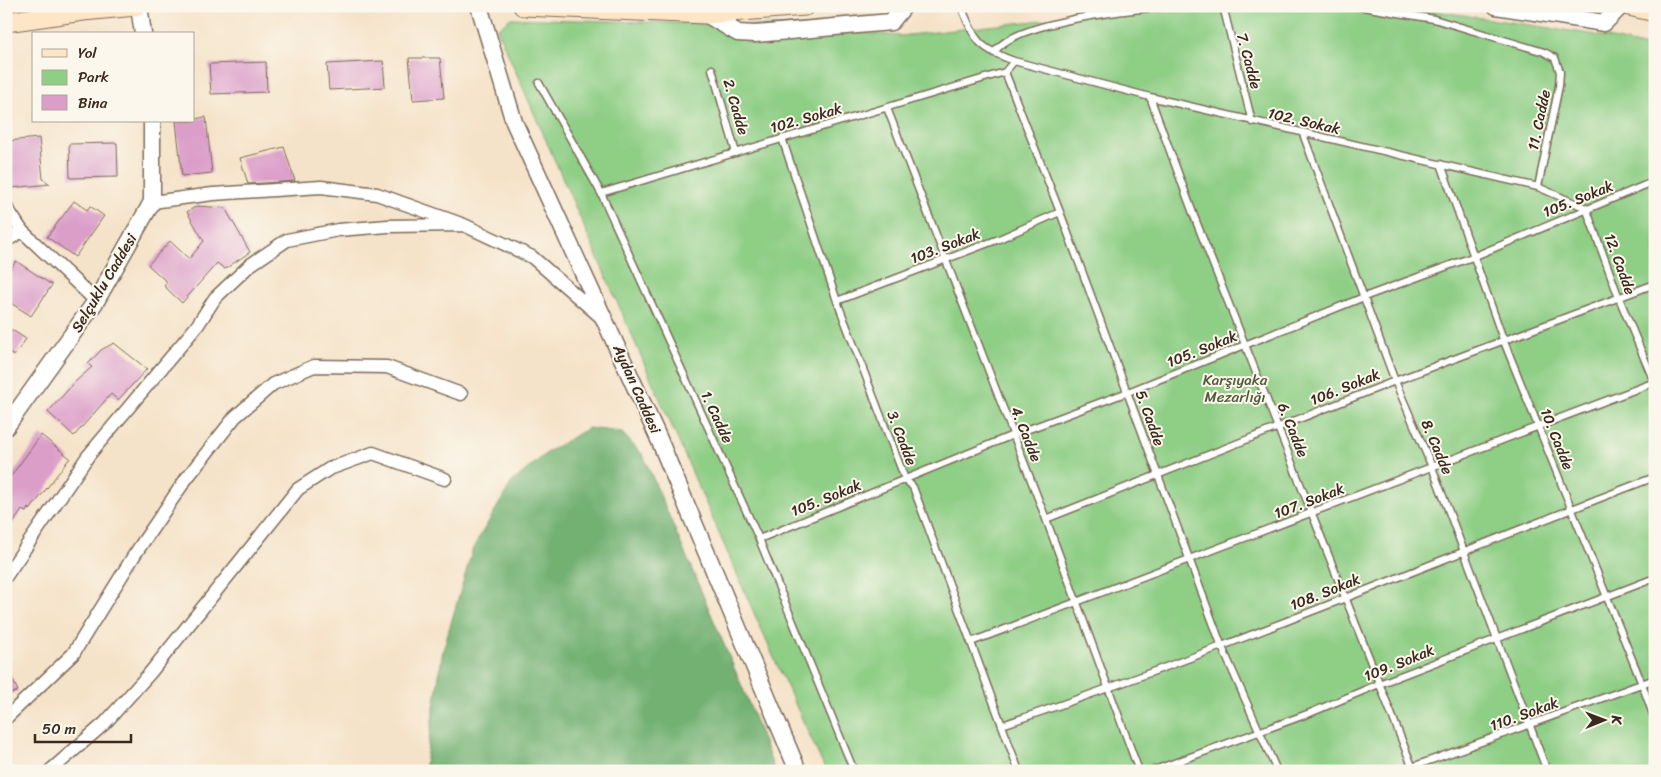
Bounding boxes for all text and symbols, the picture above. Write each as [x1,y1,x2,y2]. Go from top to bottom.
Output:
street label: 7. Cadde [1229,30,1269,92]
legend [32,32,195,122]
text: Yol [78,40,97,66]
text: Park [78,64,109,90]
street label: 2. Cadde [716,76,756,138]
street label: 11. Cadde [1520,87,1558,153]
text: Bina [78,90,108,116]
street label: 102. Sokak [767,95,845,141]
street label: 102. Sokak [1265,100,1343,142]
street label: 105. Sokak [1539,173,1617,225]
street label: 103. Sokak [906,221,984,271]
street label: Selçuklu Caddesi [64,228,144,338]
street label: 12. Cadde [1597,230,1643,299]
street label: 105. Sokak [1163,323,1241,375]
street label: Aydan Caddesi [605,339,669,439]
street label: 106. Sokak [1306,361,1384,413]
park label: Karşıyaka Mezarlığı [1203,367,1268,410]
street label: 1. Cadde [694,386,741,448]
street label: 5. Cadde [1128,386,1172,450]
street label: 6. Cadde [1270,399,1316,462]
street label: 4. Cadde [1003,402,1049,466]
street label: 10. Cadde [1533,404,1581,474]
street label: 3. Cadde [880,407,924,470]
street label: 8. Cadde [1414,415,1460,479]
street label: 105. Sokak [787,472,865,524]
street label: 107. Sokak [1270,476,1348,526]
street label: 108. Sokak [1286,566,1364,618]
street label: 109. Sokak [1360,637,1438,689]
street label: 110. Sokak [1486,690,1562,738]
north arrow [1578,694,1628,744]
scale bar [35,712,131,744]
text: K [1604,714,1629,726]
text: 50 m [42,716,77,742]

